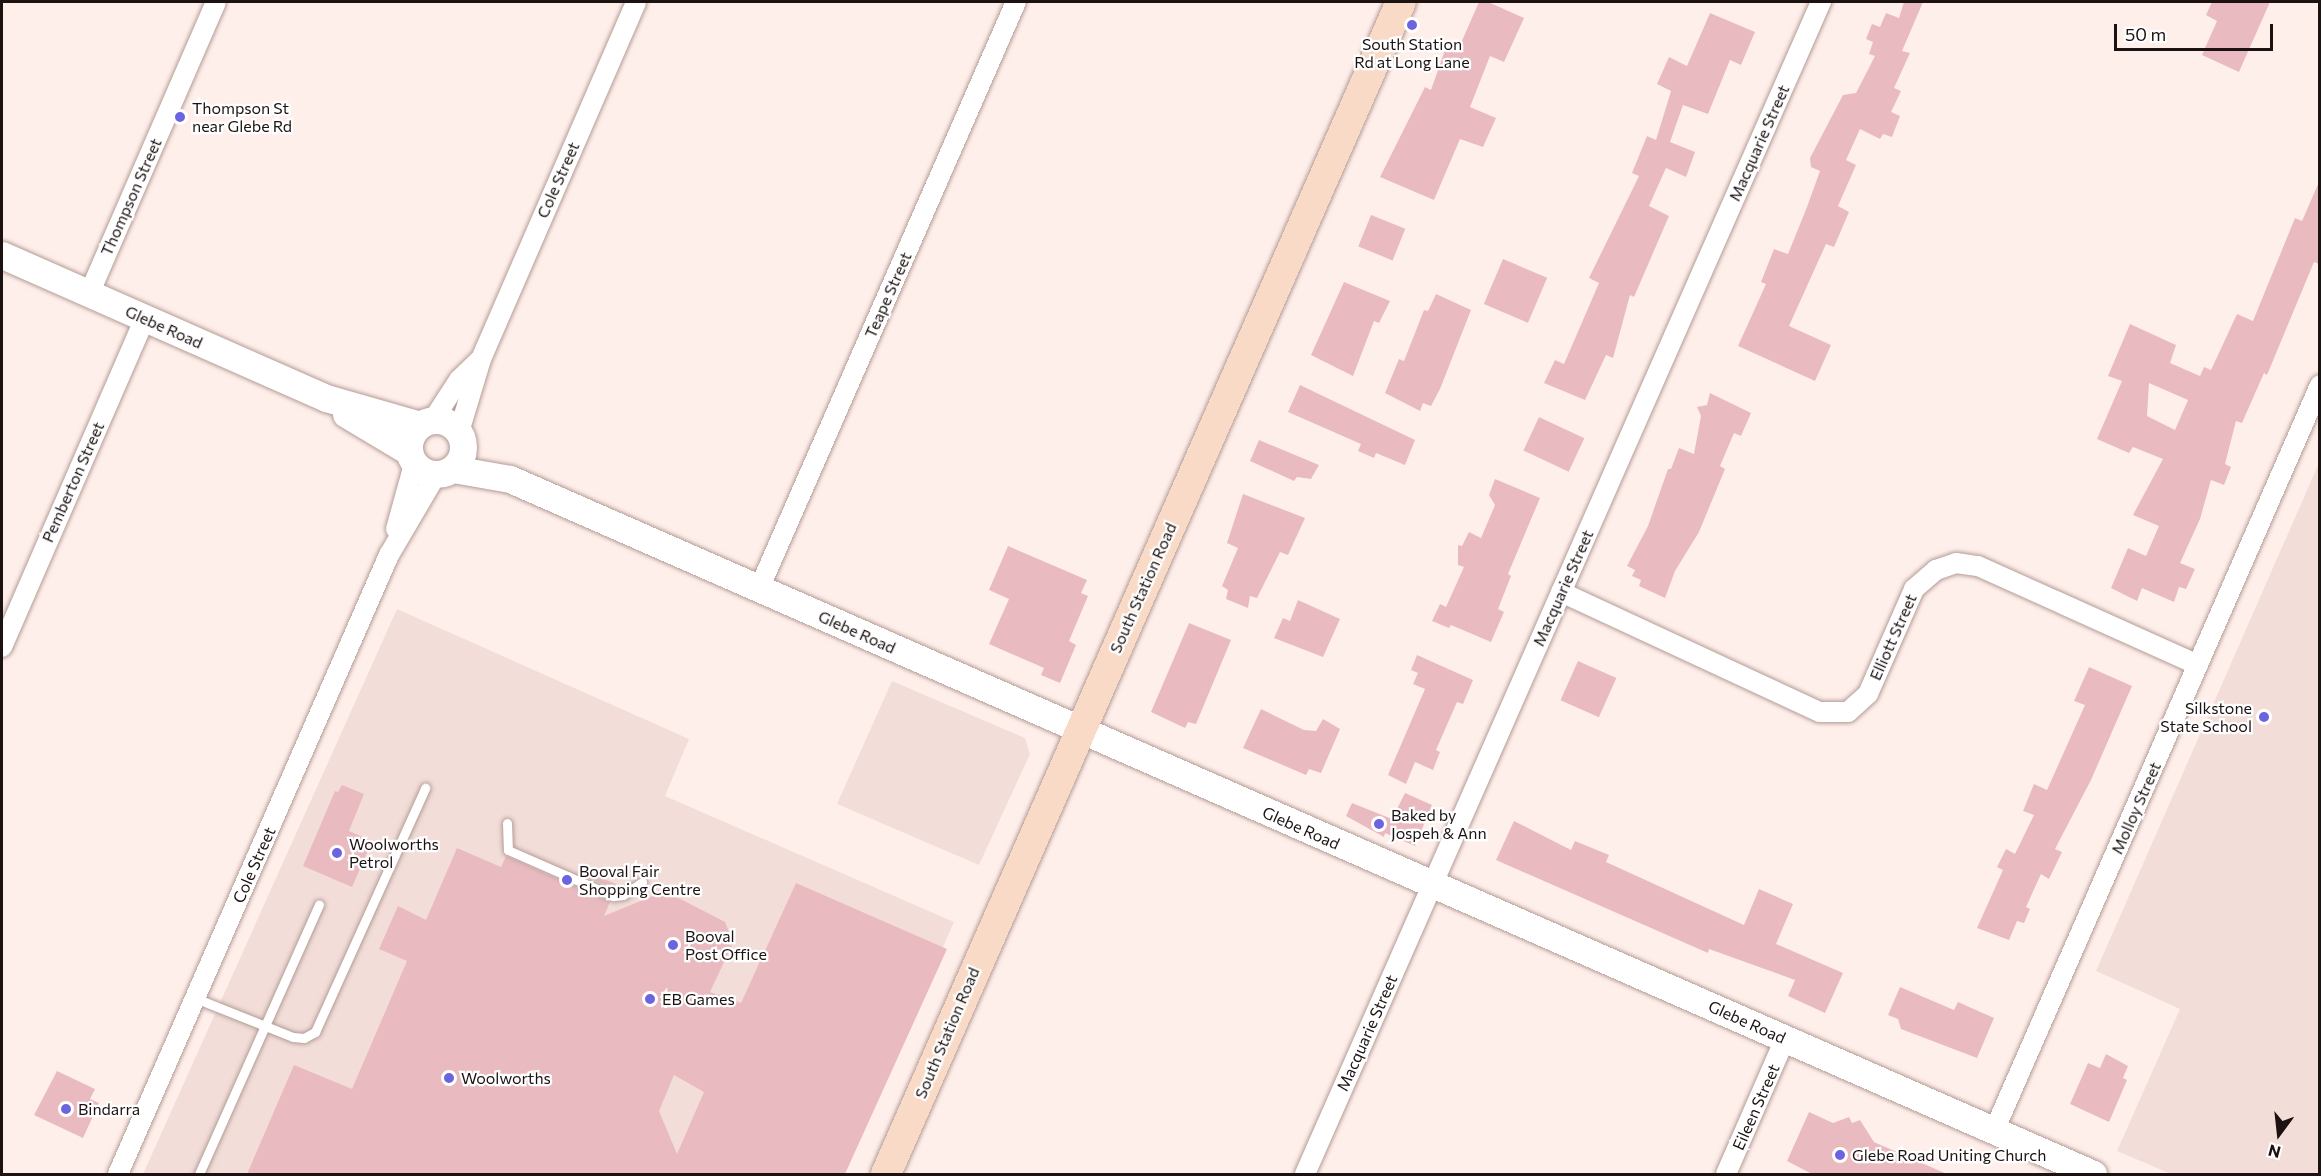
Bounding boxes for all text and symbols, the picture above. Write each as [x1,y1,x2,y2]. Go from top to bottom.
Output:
scale bar [2117,12,2276,50]
marker: South Station Rd at Long Lane [1405,18,1419,32]
text: 50 m [2125,23,2166,45]
place label: South Station Rd at Long Lane [1354,34,1470,72]
street label: Macquarie Street [1725,82,1793,204]
place label: Thompson St near Glebe Rd [192,98,292,136]
marker: Thompson St near Glebe Rd [173,110,187,124]
street label: Thompson Street [96,135,166,259]
street label: Cole Street [533,139,583,221]
street label: Teape Street [861,249,915,341]
street label: Glebe Road [122,301,206,353]
street label: Pemberton Street [38,419,108,545]
street label: South Station Road [1106,520,1180,656]
street label: Macquarie Street [1529,527,1597,649]
street label: Elliott Street [1865,591,1921,683]
street label: Glebe Road [815,606,899,658]
place label: Silkstone State School [2160,698,2252,736]
marker: Silkstone State School [2257,710,2271,724]
street label: Molloy Street [2107,759,2165,857]
street label: Glebe Road [1259,802,1343,854]
place label: Baked by Jospeh & Ann [1391,805,1487,843]
marker: Baked by Jospeh & Ann [1372,817,1386,831]
street label: Cole Street [229,824,279,906]
place label: Woolworths Petrol [349,834,439,872]
marker: Woolworths Petrol [330,846,344,860]
place label: Booval Fair Shopping Centre [579,861,701,899]
marker: Booval Fair Shopping Centre [560,873,574,887]
place label: Booval Post Office [685,926,767,964]
marker: Booval Post Office [666,938,680,952]
street label: South Station Road [911,965,983,1101]
street label: Macquarie Street [1333,972,1401,1094]
place label: EB Games [662,989,735,1009]
marker: EB Games [643,992,657,1006]
street label: Glebe Road [1705,996,1789,1048]
street label: Eileen Street [1729,1061,1783,1153]
place label: Woolworths [461,1068,551,1088]
marker: Woolworths [442,1071,456,1085]
place label: Bindarra [78,1099,140,1119]
marker: Bindarra [59,1102,73,1116]
north arrow [2249,1104,2309,1164]
text: N [2266,1141,2282,1163]
place label: Glebe Road Uniting Church [1852,1145,2046,1165]
marker: Glebe Road Uniting Church [1833,1148,1847,1162]

